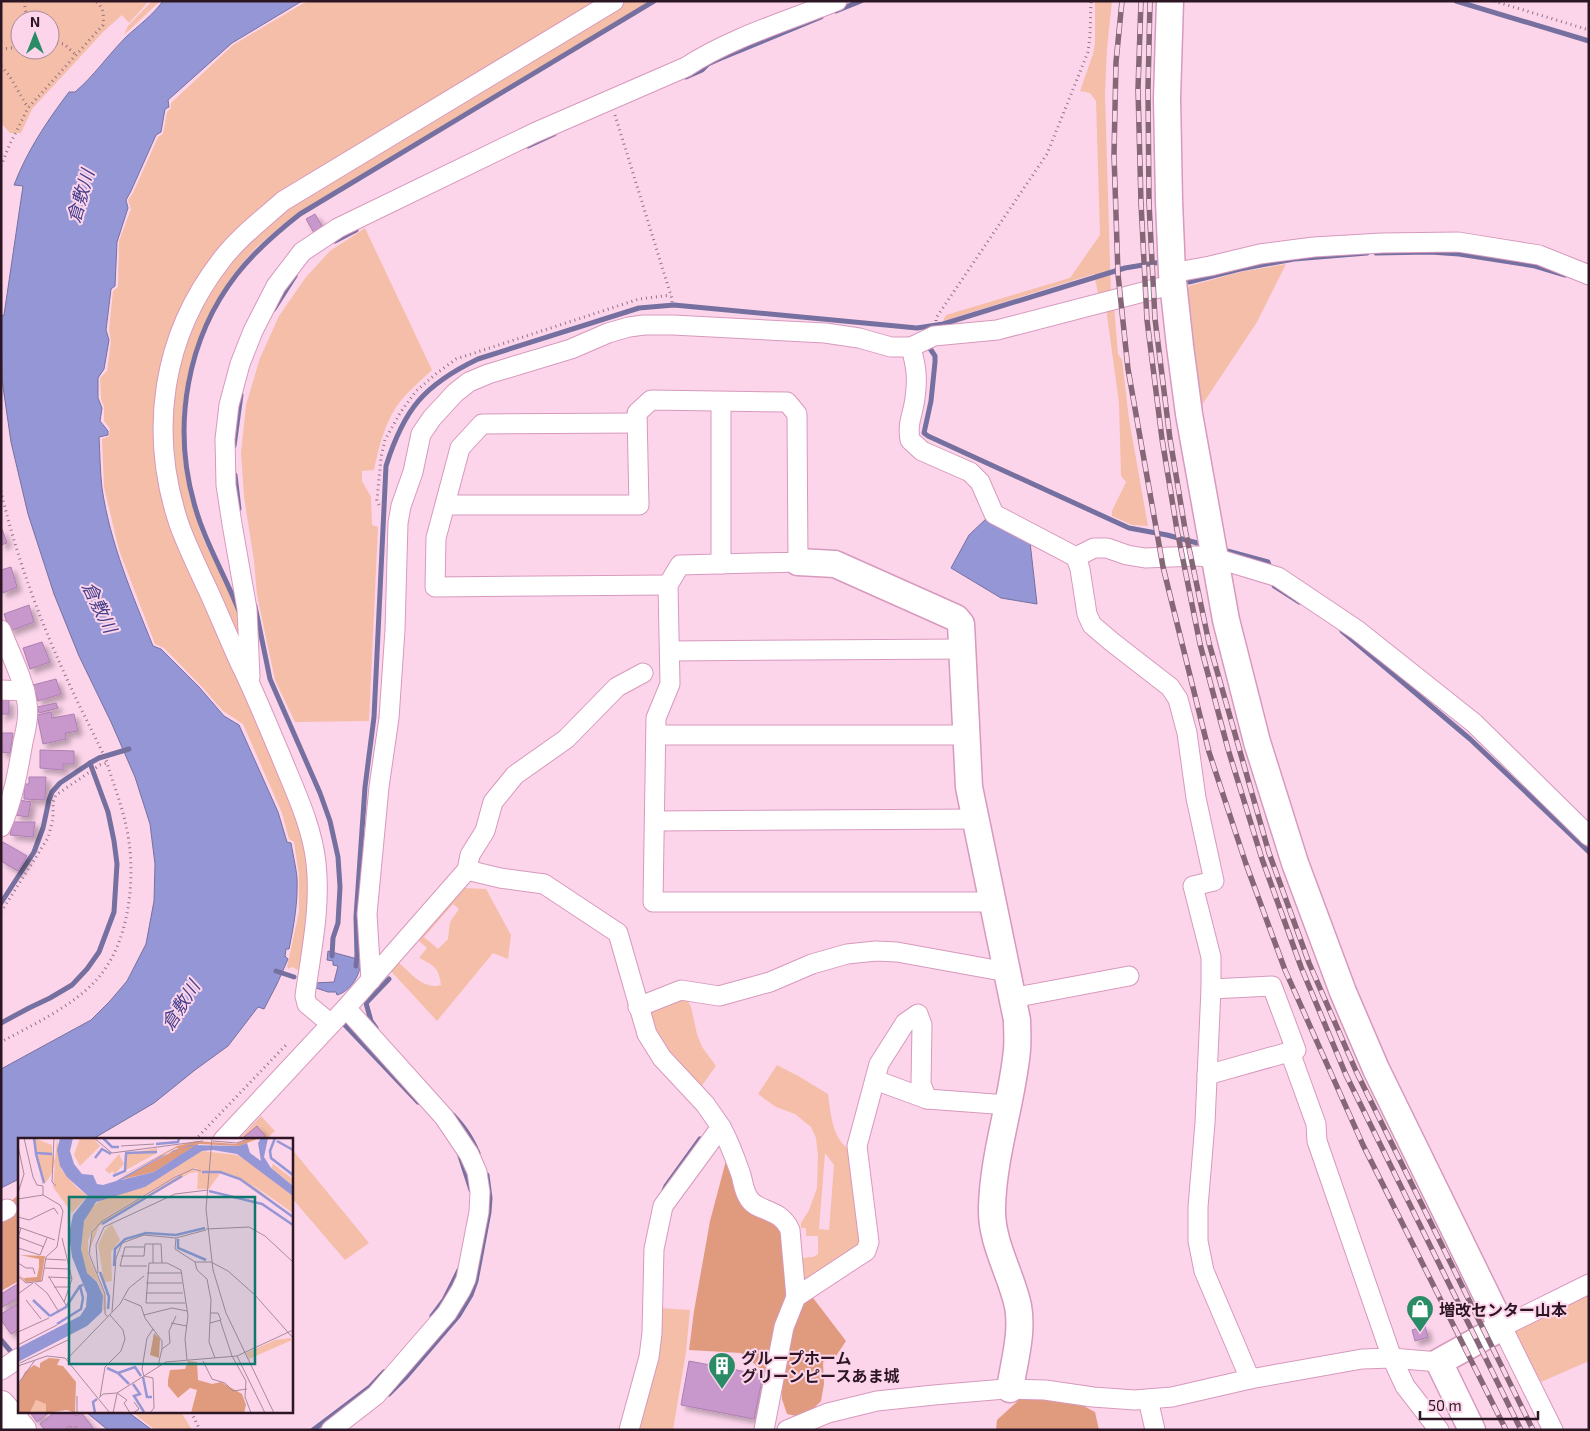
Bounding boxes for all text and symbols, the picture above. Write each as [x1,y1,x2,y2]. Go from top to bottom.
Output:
north arrow [10,10,60,60]
text: N [30,13,40,30]
water label: 倉敷川 [62,165,99,225]
water label: 倉敷川 [78,578,123,638]
water label: 倉敷川 [156,975,205,1034]
inset map [18,1138,292,1414]
shop icon: 増改センター山本 [1405,1294,1435,1333]
place label: 増改センター山本 [1439,1300,1567,1319]
place label: グループホーム グリーンピースあま城 [741,1348,899,1385]
building icon: グループホーム グリーンピースあま城 [707,1351,737,1390]
scale bar [1420,1388,1538,1420]
text: 50 m [1428,1396,1462,1414]

